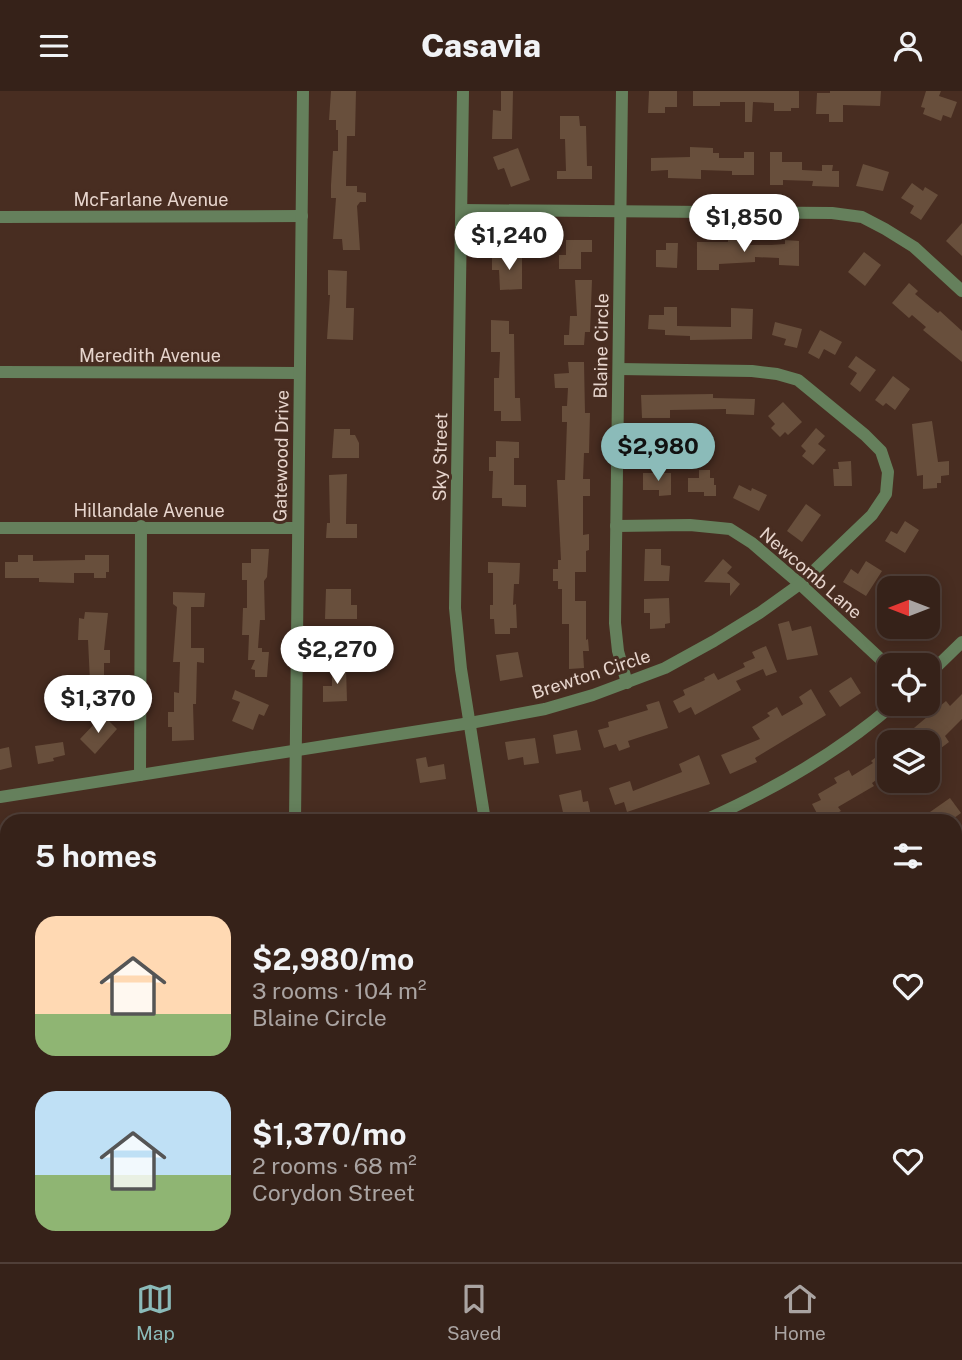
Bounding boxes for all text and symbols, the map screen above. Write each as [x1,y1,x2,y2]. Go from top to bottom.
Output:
icon: menu [35,27,73,65]
text: Casavia [421,27,541,64]
icon: person [889,27,927,65]
street label: McFarlane Avenue [74,189,228,210]
pin: $1,850 [687,195,801,254]
text: $1,850 [705,203,783,230]
pin: $1,240 [452,213,566,272]
text: $1,240 [471,221,547,248]
street label: Blaine Circle [590,293,612,399]
street label: Meredith Avenue [79,345,221,366]
street label: Gatewood Drive [269,390,293,522]
street label: Sky Street [429,412,451,502]
pin: $2,980 [601,423,715,483]
text: $2,980 [617,432,699,459]
street label: Hillandale Avenue [73,500,225,521]
street label: Newcomb Lane [756,523,866,623]
north arrow [877,576,940,639]
map controls [877,576,940,793]
pin: $2,270 [280,627,394,686]
text: $2,270 [297,635,377,662]
street label: Brewton Circle [529,645,653,703]
button: locate [877,653,940,716]
pin: $1,370 [41,675,155,735]
text: $1,370 [60,684,136,711]
button: layers [877,730,940,793]
icon: filters [889,837,927,875]
text: 5 homes [35,838,157,874]
text: $2,980/mo [252,941,414,977]
icon: home [91,944,175,1028]
icon: heart [889,967,927,1005]
text: 3 rooms · 104 m² [252,977,426,1004]
text: Blaine Circle [252,1004,387,1031]
text: $1,370/mo [252,1116,406,1152]
icon: home [91,1119,175,1203]
icon: heart [889,1142,927,1180]
text: 2 rooms · 68 m² [252,1152,417,1179]
text: Corydon Street [252,1179,415,1206]
tab: Map [136,1280,175,1344]
tab: Saved [447,1280,501,1344]
tab: Home [773,1280,826,1344]

